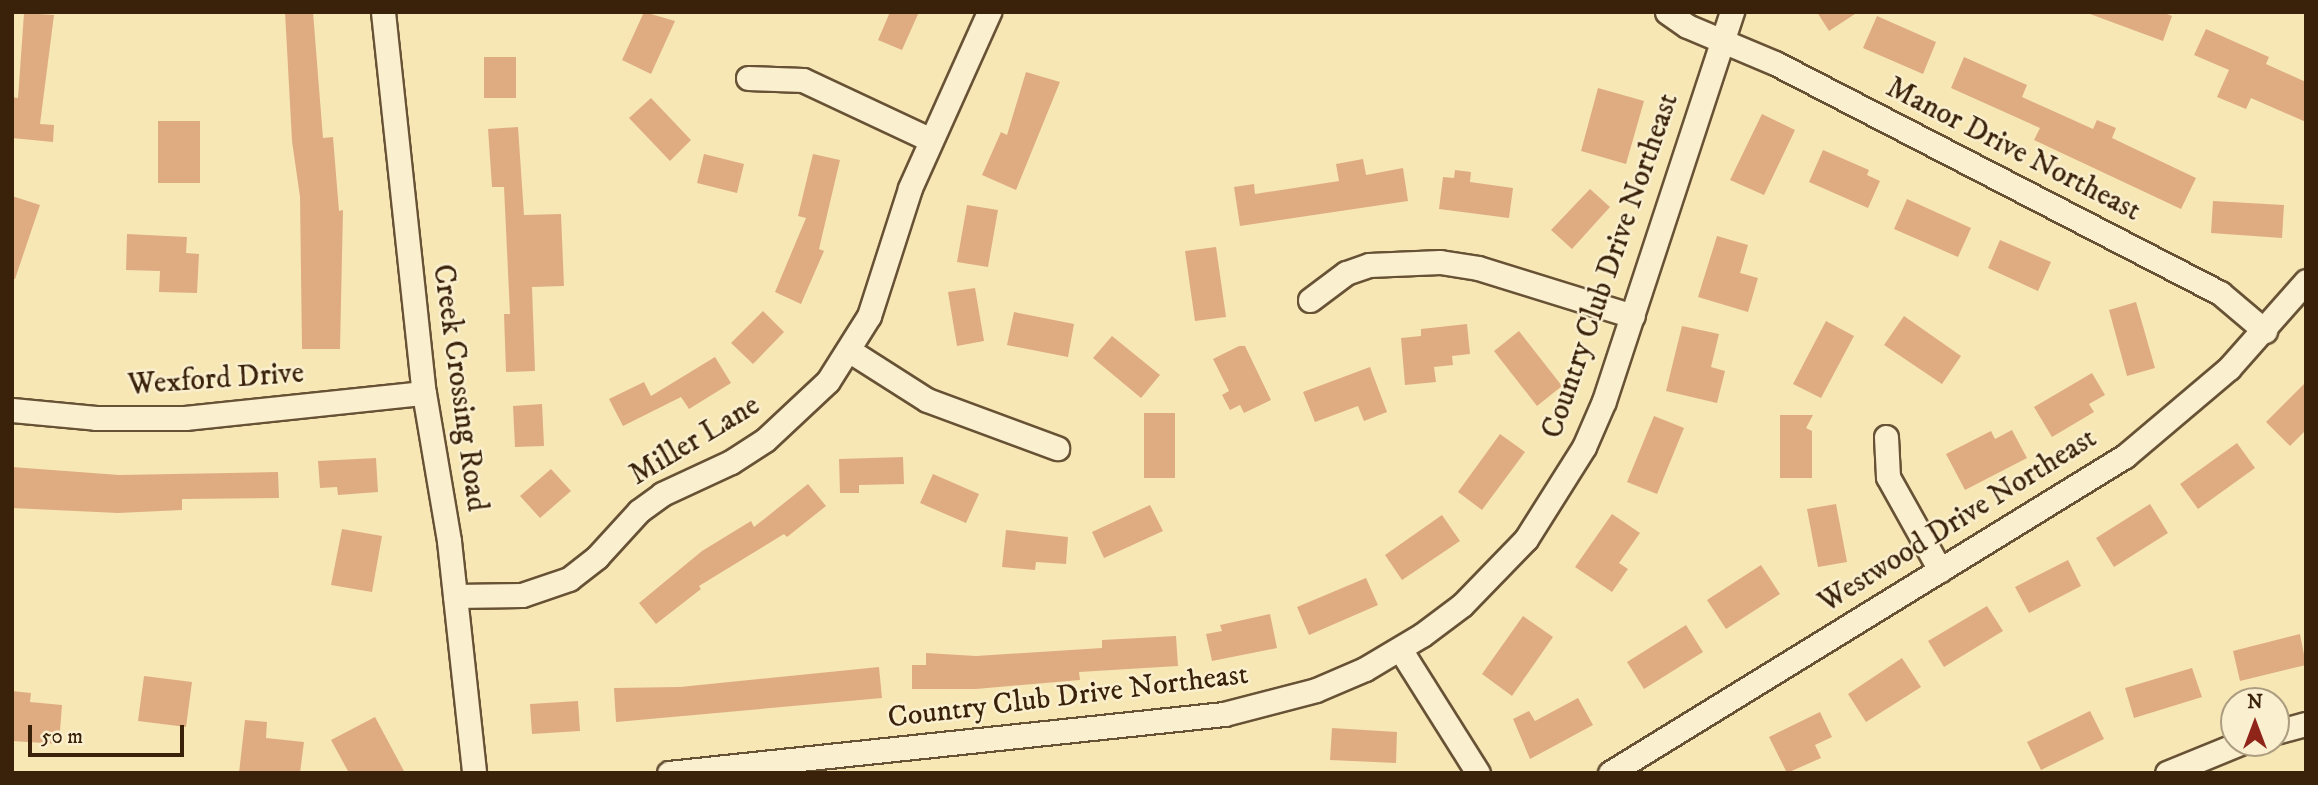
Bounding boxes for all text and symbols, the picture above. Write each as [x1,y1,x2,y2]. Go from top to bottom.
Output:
street label: Manor Drive Northeast [1880,70,2146,230]
street label: Country Club Drive Northeast [1535,89,1687,443]
street label: Creek Crossing Road [424,262,494,514]
street label: Wexford Drive [127,356,305,404]
street label: Miller Lane [623,388,767,494]
street label: Westwood Drive Northeast [1812,421,2104,621]
street label: Country Club Drive Northeast [886,657,1250,737]
north arrow [2220,687,2290,757]
text: N [2247,691,2263,714]
scale bar [32,712,187,756]
text: 50 m [41,724,83,750]

